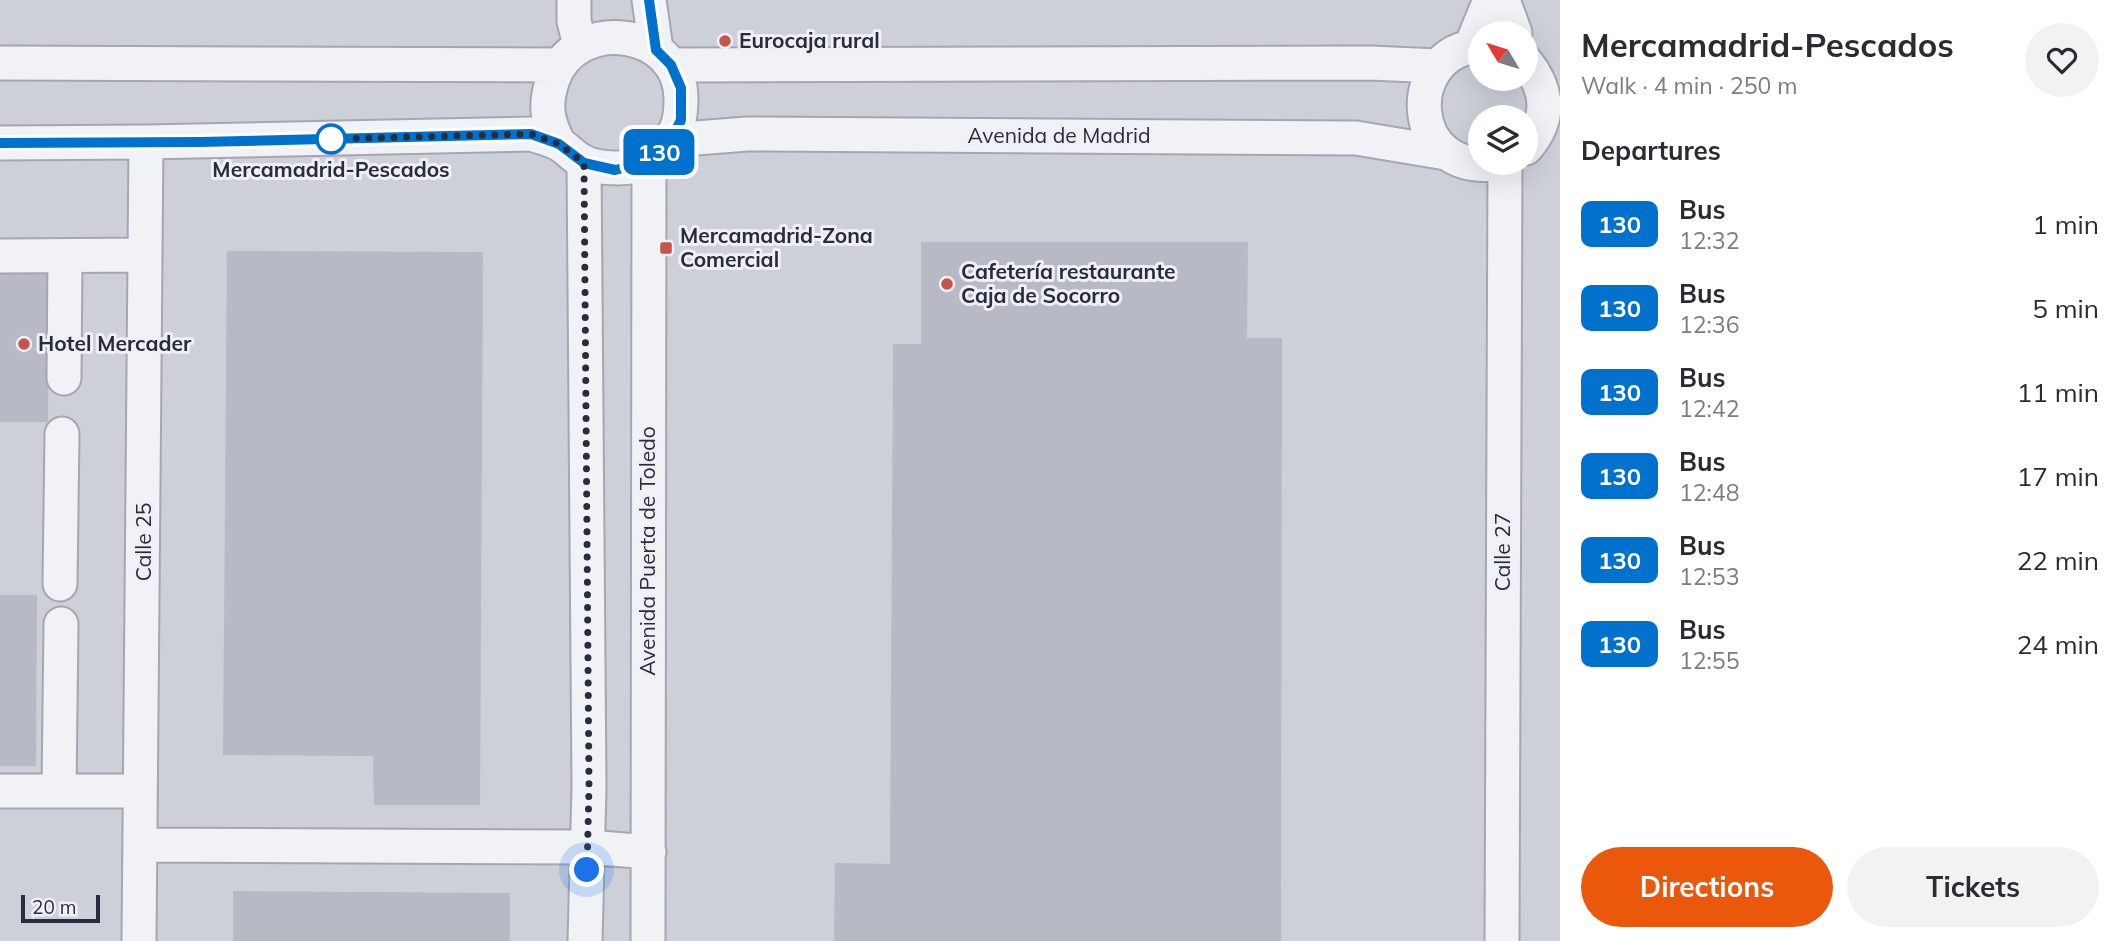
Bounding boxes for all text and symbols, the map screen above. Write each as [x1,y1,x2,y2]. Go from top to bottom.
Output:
north arrow [1468,21,1538,91]
map controls [1468,21,1538,175]
button: heart [2025,23,2099,97]
text: Mercamadrid-Pescados [1581,24,1954,65]
place label: Eurocaja rural [739,27,880,53]
marker: Eurocaja rural [717,33,733,49]
text: Walk · 4 min · 250 m [1581,71,1798,100]
button: layers [1468,105,1538,175]
street label: Avenida de Madrid [967,122,1151,148]
marker: Mercamadrid-Pescados [316,124,346,154]
line badge: 130 [619,129,699,175]
text: Departures [1581,134,1721,167]
text: 130 [637,137,681,167]
place label: Mercamadrid-Pescados [212,156,450,182]
text: Bus [1679,193,1725,226]
text: 1 min [2032,208,2099,241]
text: 130 [1598,209,1641,239]
place label: Mercamadrid-Zona Comercial [680,222,873,272]
text: 12:32 [1679,226,1739,255]
marker: Mercamadrid-Zona Comercial [658,240,674,256]
place label: Cafetería restaurante Caja de Socorro [961,258,1176,308]
marker: Cafetería restaurante Caja de Socorro [939,276,955,292]
text: Bus [1679,277,1725,310]
text: 5 min [2032,292,2099,325]
text: 130 [1598,293,1641,323]
text: 12:36 [1679,310,1739,339]
place label: Hotel Mercader [38,330,192,356]
marker: Hotel Mercader [16,336,32,352]
text: Bus [1679,361,1725,394]
text: 11 min [2017,376,2099,409]
text: 130 [1598,377,1641,407]
text: 12:42 [1679,394,1739,423]
street label: Avenida Puerta de Toledo [634,426,660,676]
text: Bus [1679,445,1725,478]
text: 17 min [2017,460,2099,493]
text: 130 [1598,461,1641,491]
text: 12:48 [1679,478,1739,507]
street label: Calle 25 [130,503,156,581]
street label: Calle 27 [1489,513,1515,591]
text: Bus [1679,529,1725,562]
text: 22 min [2017,544,2099,577]
text: 130 [1598,545,1641,575]
text: 12:53 [1679,562,1739,591]
text: Bus [1679,613,1725,646]
text: 24 min [2017,628,2099,661]
text: 130 [1598,629,1641,659]
text: 12:55 [1679,646,1739,675]
button: Directions [1581,847,1833,927]
button: Tickets [1847,847,2099,927]
your location [569,852,604,887]
scale bar [21,892,100,924]
text: 20 m [32,895,76,919]

